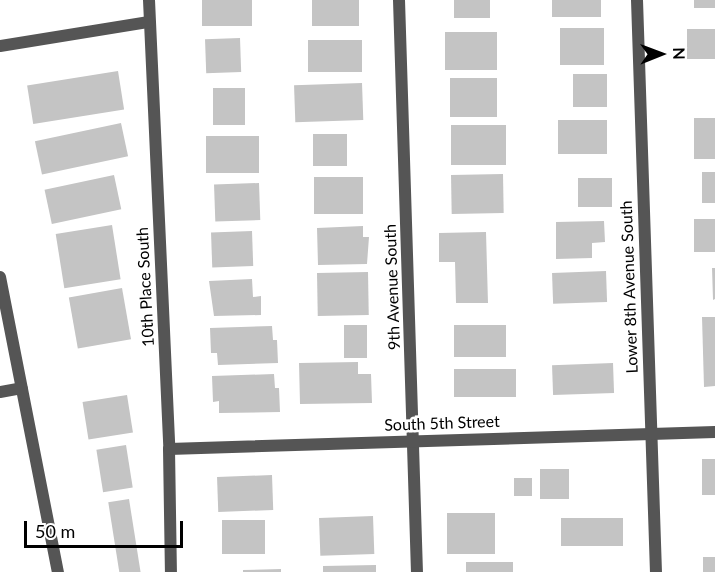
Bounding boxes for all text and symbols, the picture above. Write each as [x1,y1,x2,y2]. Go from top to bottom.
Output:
north arrow [631,24,691,84]
text: N [670,47,689,60]
street label: Lower 8th Avenue South [616,200,642,374]
street label: 9th Avenue South [380,224,404,350]
street label: 10th Place South [132,227,158,347]
street label: South 5th Street [384,411,500,435]
scale bar [27,509,186,547]
text: 50 m [35,520,75,542]

